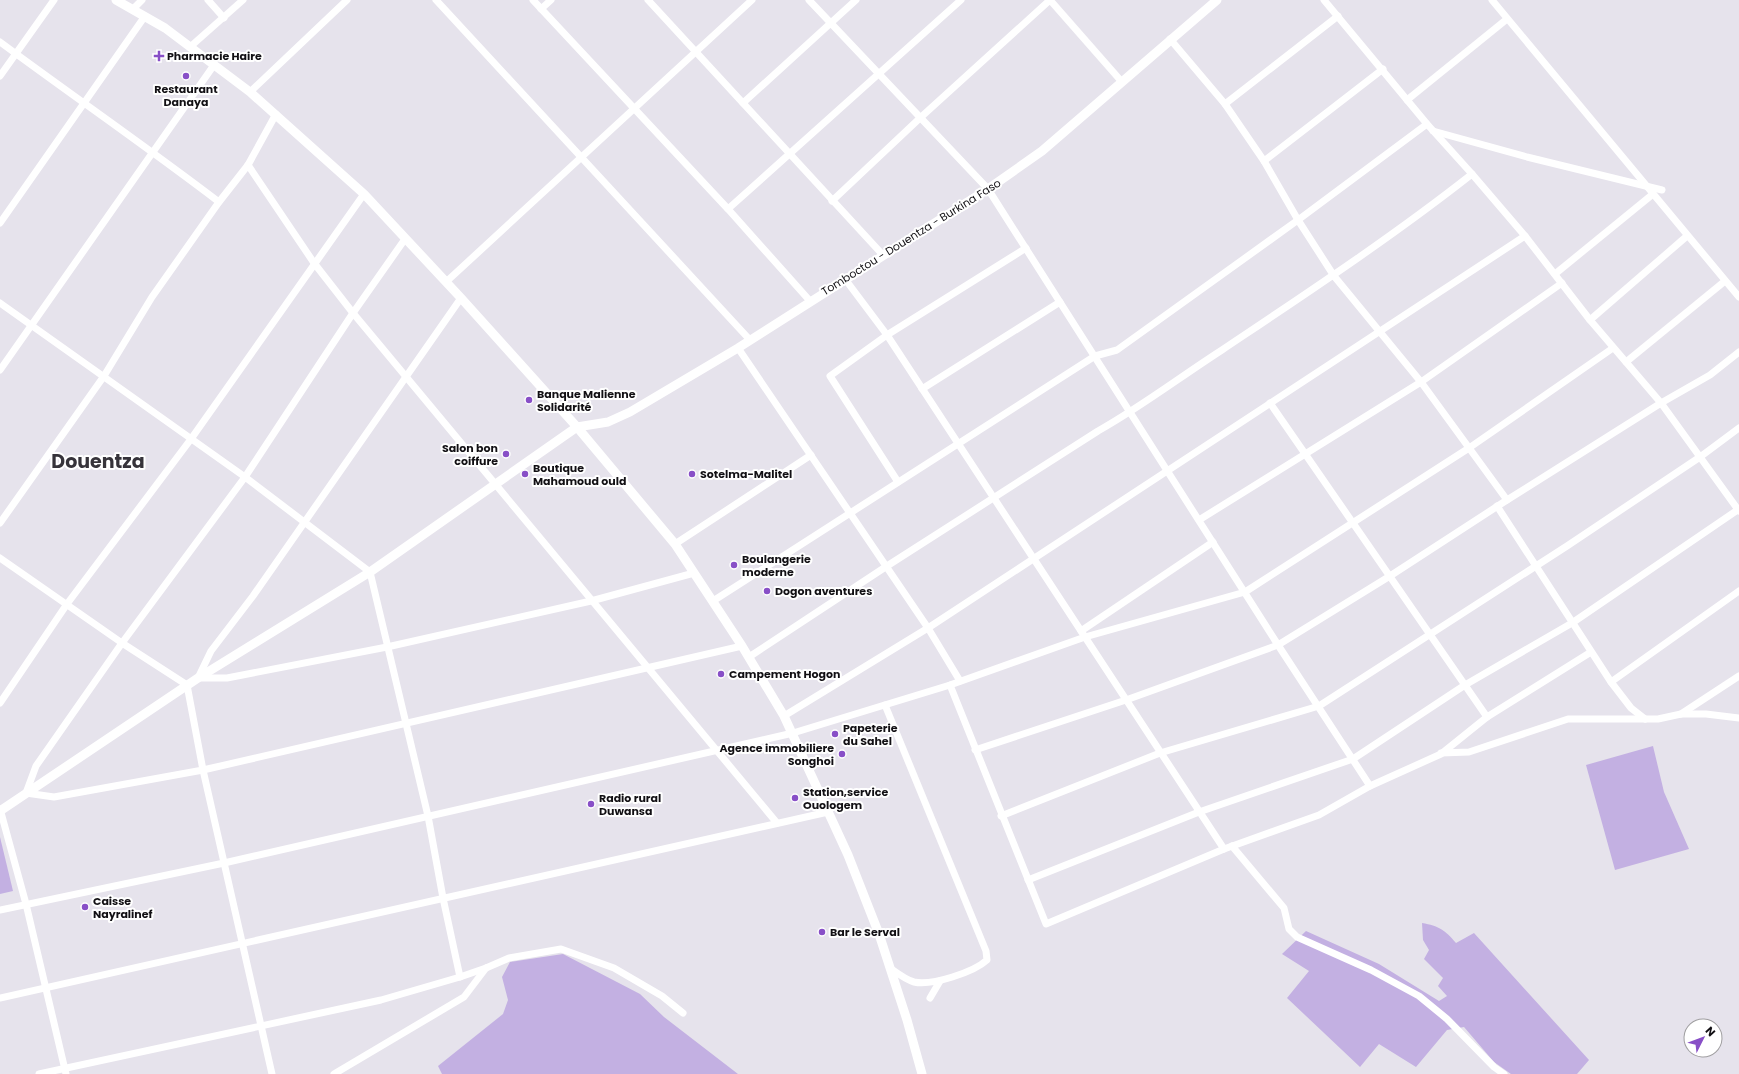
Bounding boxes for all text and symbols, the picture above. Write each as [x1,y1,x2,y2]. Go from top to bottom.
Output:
place label: Pharmacie Haire [167,48,262,64]
marker: Pharmacie Haire [154,51,164,61]
marker: Restaurant Danaya [181,71,191,81]
place label: Restaurant Danaya [154,81,218,110]
street label: Tomboctou - Douentza - Burkina Faso [818,175,1004,299]
place label: Banque Malienne Solidarité [537,386,636,415]
marker: Banque Malienne Solidarité [524,395,534,405]
place label: Salon bon coiffure [442,440,498,469]
district label: Douentza [51,448,145,475]
marker: Salon bon coiffure [501,449,511,459]
place label: Boutique Mahamoud ould [533,460,626,489]
place label: Sotelma-Malitel [700,466,792,482]
marker: Boutique Mahamoud ould [520,469,530,479]
marker: Sotelma-Malitel [687,469,697,479]
place label: Boulangerie moderne [742,551,811,580]
marker: Boulangerie moderne [729,560,739,570]
place label: Dogon aventures [775,583,872,599]
marker: Dogon aventures [762,586,772,596]
place label: Campement Hogon [729,666,840,682]
marker: Campement Hogon [716,669,726,679]
place label: Papeterie du Sahel [843,720,898,749]
marker: Papeterie du Sahel [830,729,840,739]
place label: Agence immobiliere Songhoi [719,740,834,769]
marker: Agence immobiliere Songhoi [837,749,847,759]
place label: Station,service Ouologem [803,784,888,813]
place label: Radio rural Duwansa [599,790,661,819]
marker: Station,service Ouologem [790,793,800,803]
marker: Radio rural Duwansa [586,799,596,809]
place label: Caisse Nayralinef [93,893,153,922]
marker: Caisse Nayralinef [80,902,90,912]
place label: Bar le Serval [830,924,900,940]
marker: Bar le Serval [817,927,827,937]
north arrow [1683,1018,1723,1058]
text: N [1702,1023,1719,1040]

